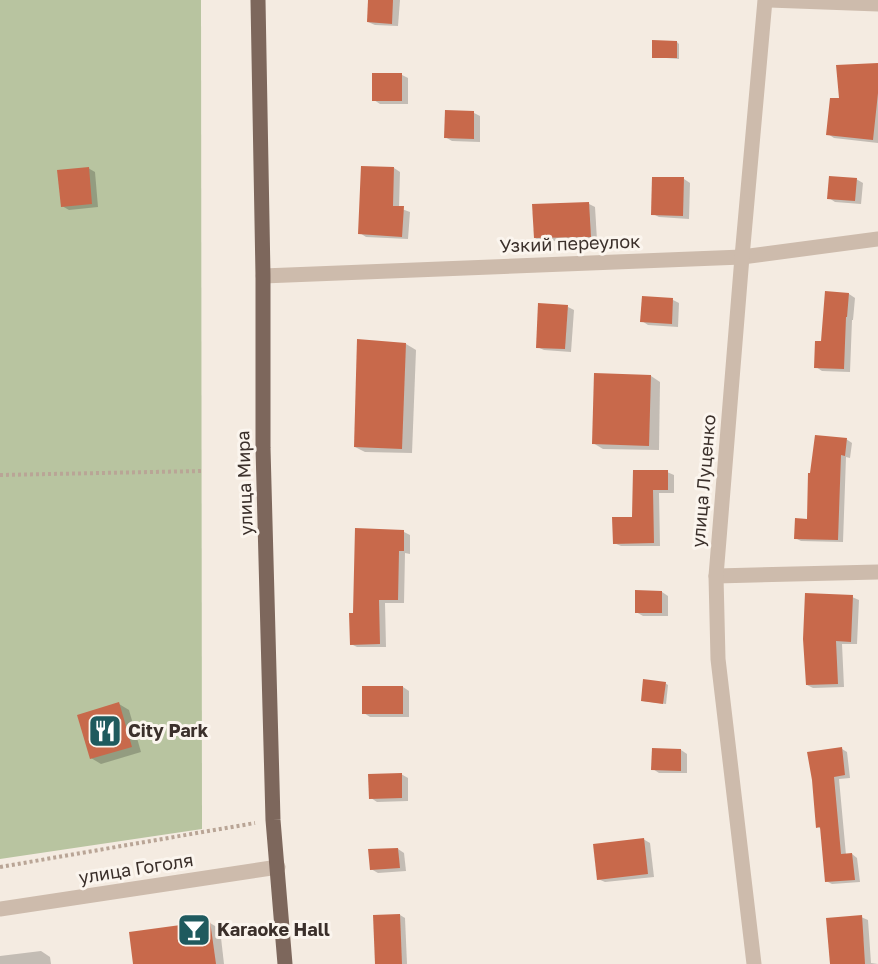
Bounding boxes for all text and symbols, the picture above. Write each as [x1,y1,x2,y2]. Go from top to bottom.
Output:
street label: Узкий переулок [499,230,641,256]
street label: улица Луценко [686,413,720,548]
street label: улица Мира [231,430,257,536]
restaurant icon: City Park [87,713,123,749]
place label: City Park [128,719,209,741]
street label: улица Гоголя [77,848,195,888]
bar icon: Karaoke Hall [176,912,212,948]
place label: Karaoke Hall [217,918,330,940]

